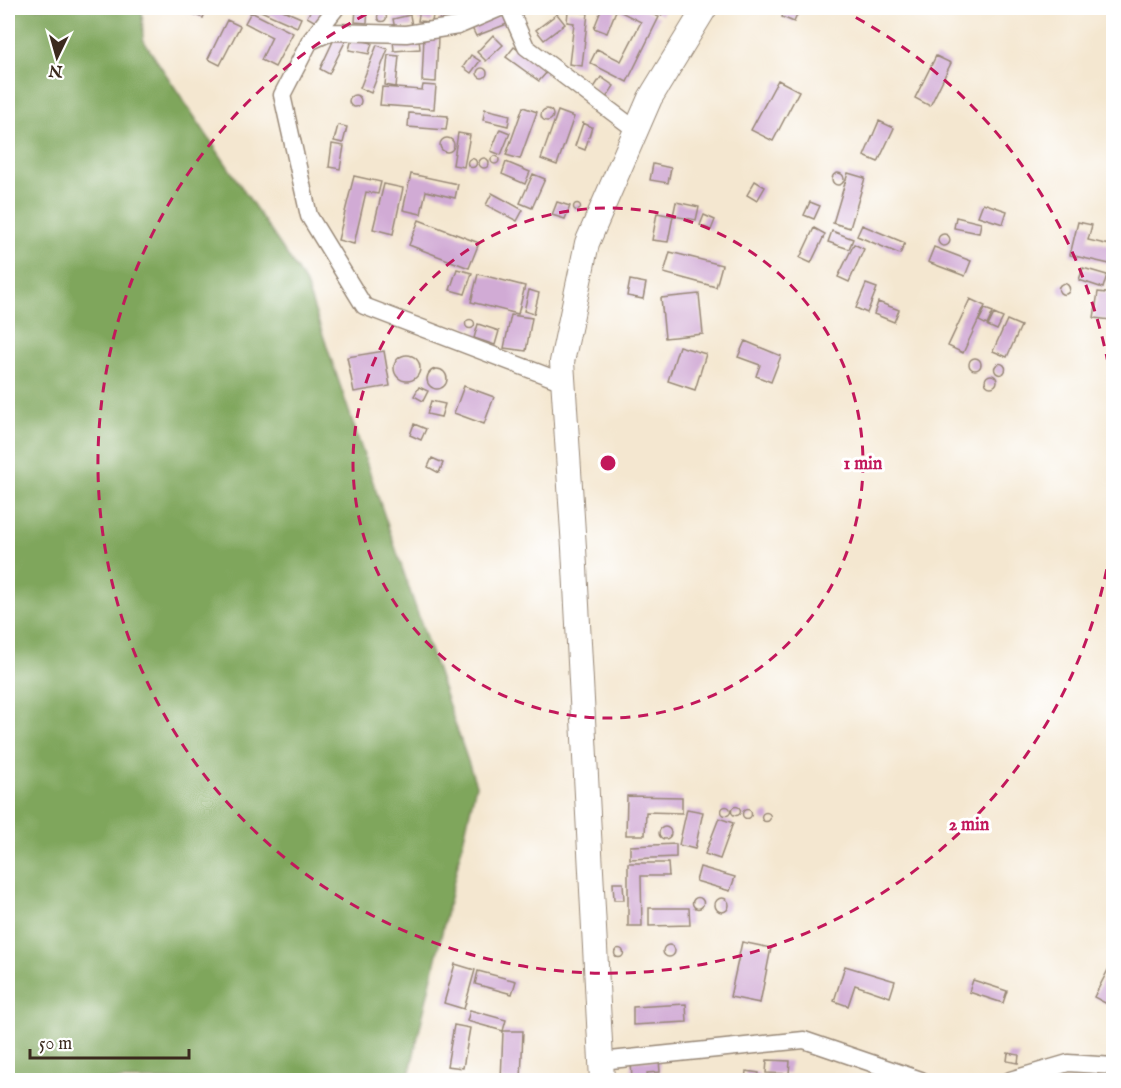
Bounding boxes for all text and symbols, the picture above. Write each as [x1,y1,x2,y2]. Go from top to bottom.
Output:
north arrow [27,27,87,87]
text: N [48,59,65,81]
centre of rings [598,453,618,473]
text: 1 min [844,453,883,476]
text: 2 min [949,814,990,837]
scale bar [30,1022,189,1060]
text: 50 m [39,1033,72,1056]

